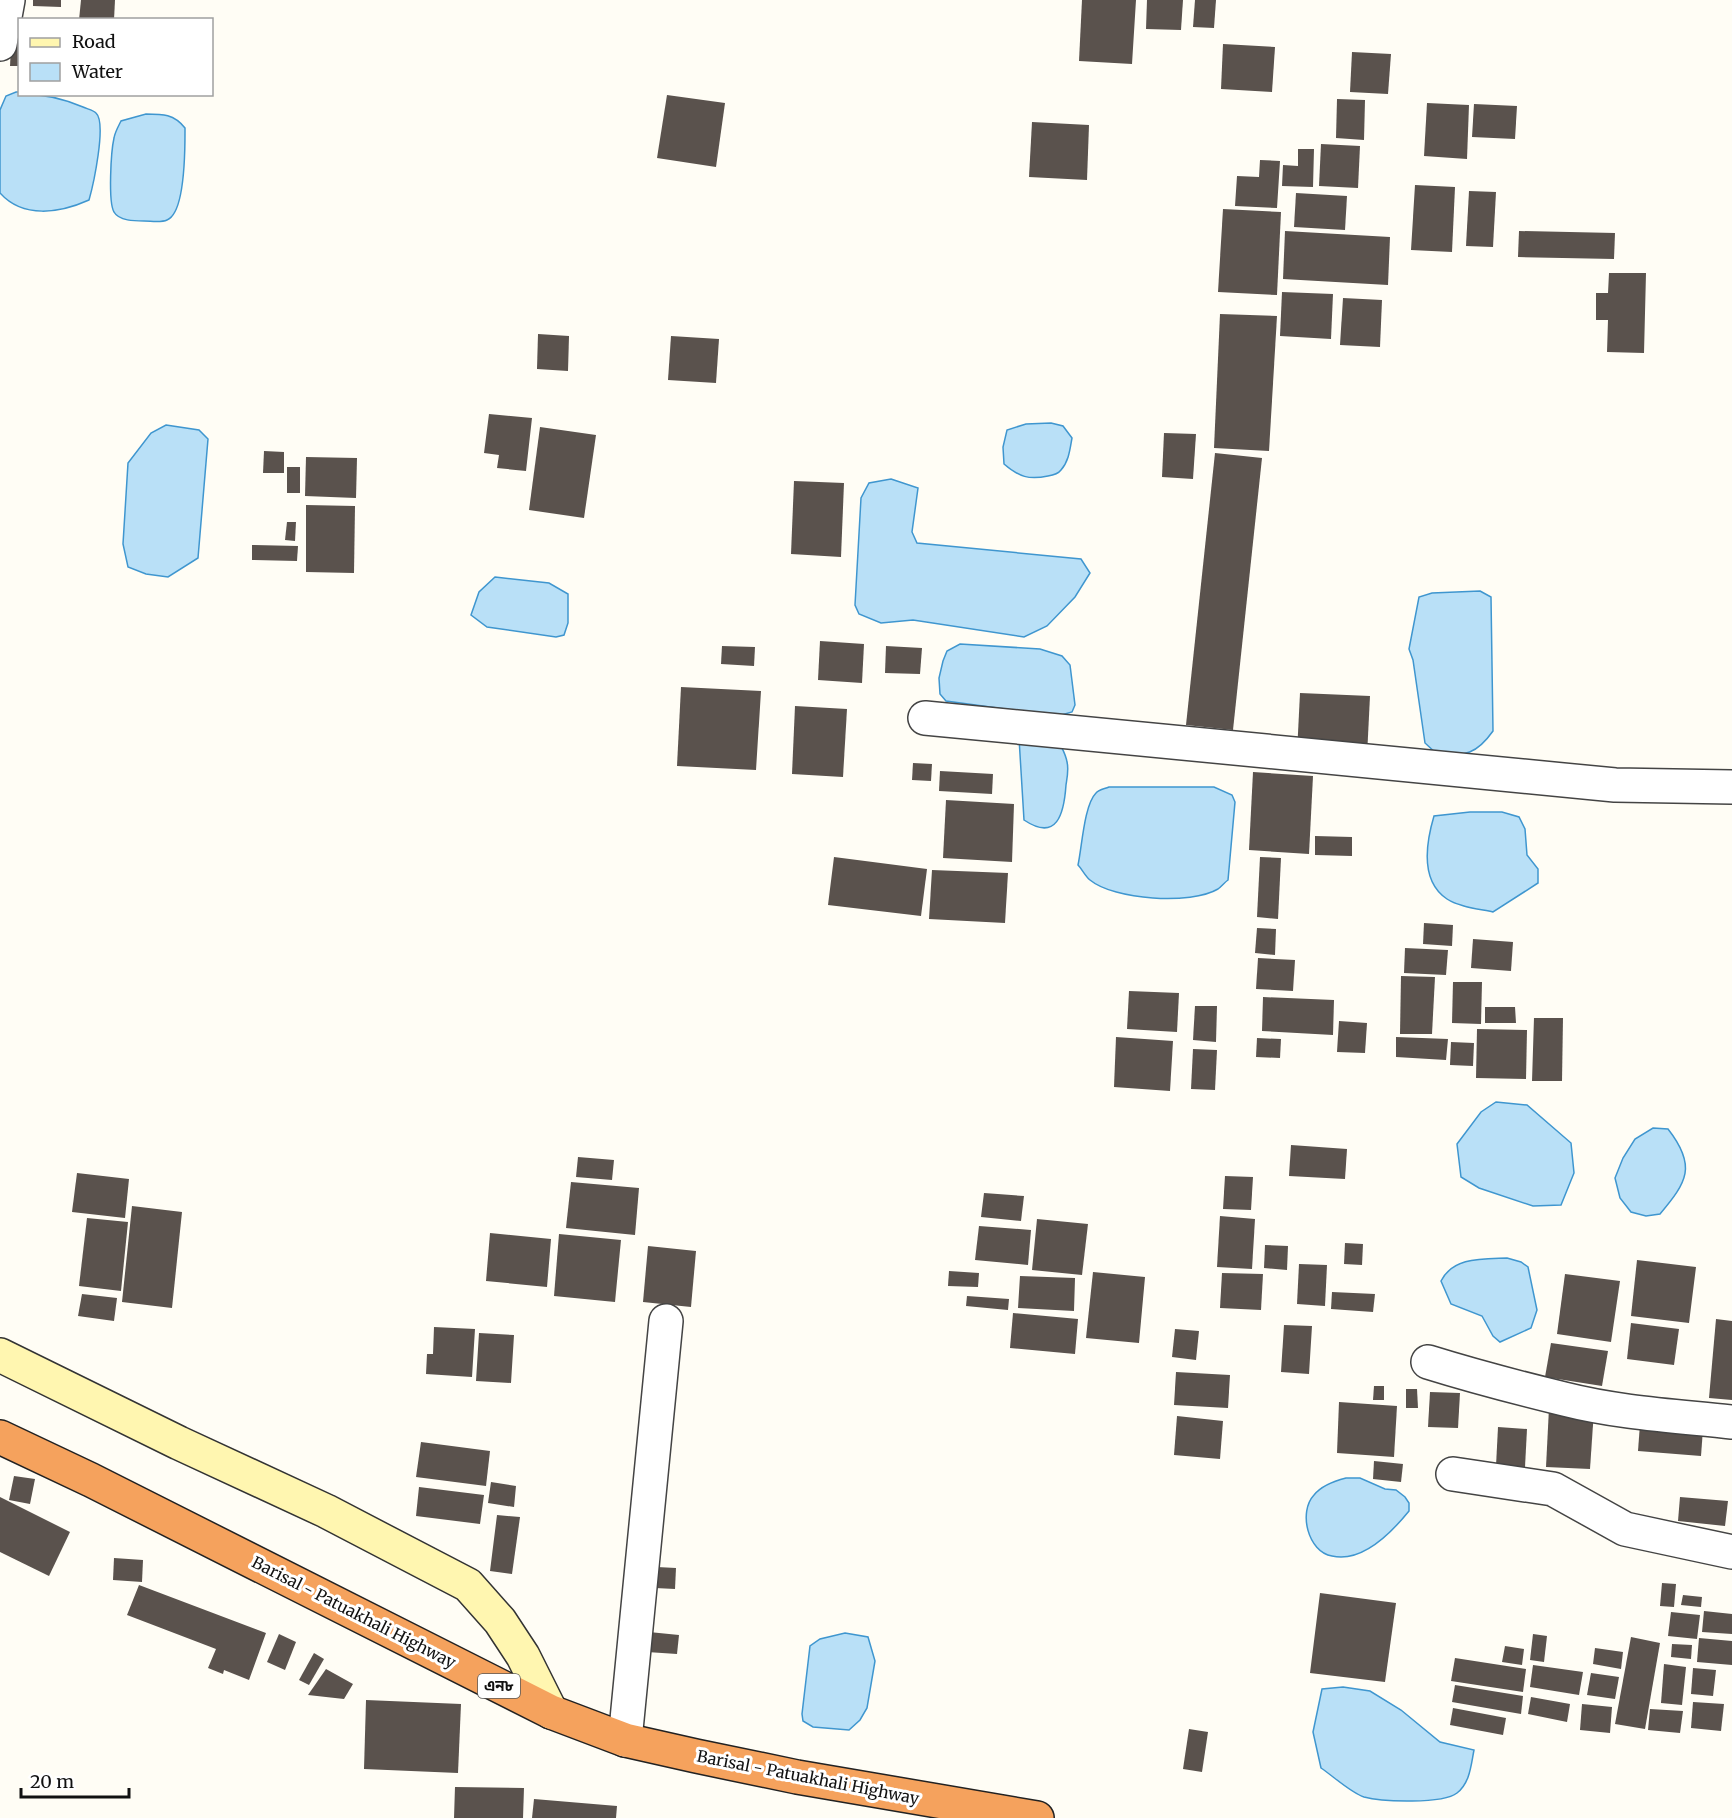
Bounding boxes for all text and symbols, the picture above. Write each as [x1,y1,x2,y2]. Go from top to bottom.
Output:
legend [18,18,213,96]
text: Road [72,30,116,53]
text: Water [71,60,123,83]
street label: Barisal - Patuakhali Highway [249,1552,460,1673]
road number: এন৮ [478,1674,520,1698]
street label: Barisal - Patuakhali Highway [695,1746,921,1809]
scale bar [21,1761,129,1799]
text: 20 m [30,1770,74,1793]

